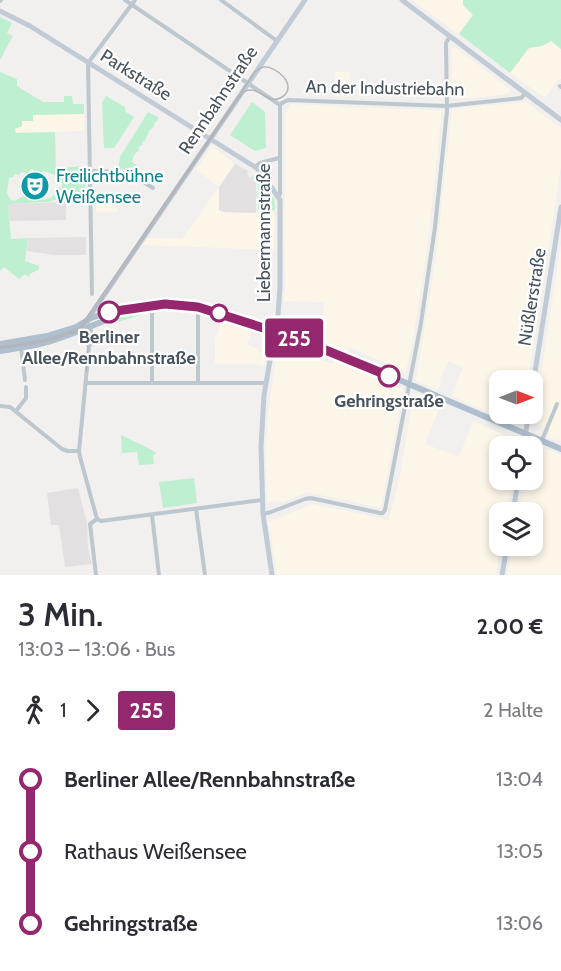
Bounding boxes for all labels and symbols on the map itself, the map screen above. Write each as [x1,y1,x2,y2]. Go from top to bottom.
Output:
street label: Rennbahnstraße [174,42,262,158]
street label: Parkstraße [96,45,176,105]
street label: An der Industriebahn [305,76,465,100]
street label: Liebermannstraße [253,164,275,302]
place label: Freilichtbühne Weißensee [56,165,163,208]
theatre icon: Freilichtbühne Weißensee [19,170,51,202]
street label: Nüßlerstraße [513,247,551,347]
marker: Berliner Allee/Rennbahnstraße [98,301,120,323]
unlabelled marker [210,304,228,322]
line badge: 255 [260,318,328,358]
place label: Berliner Allee/Rennbahnstraße [22,326,196,369]
marker: Gehringstraße [378,365,400,387]
north arrow [489,370,543,424]
place label: Gehringstraße [334,390,444,412]

